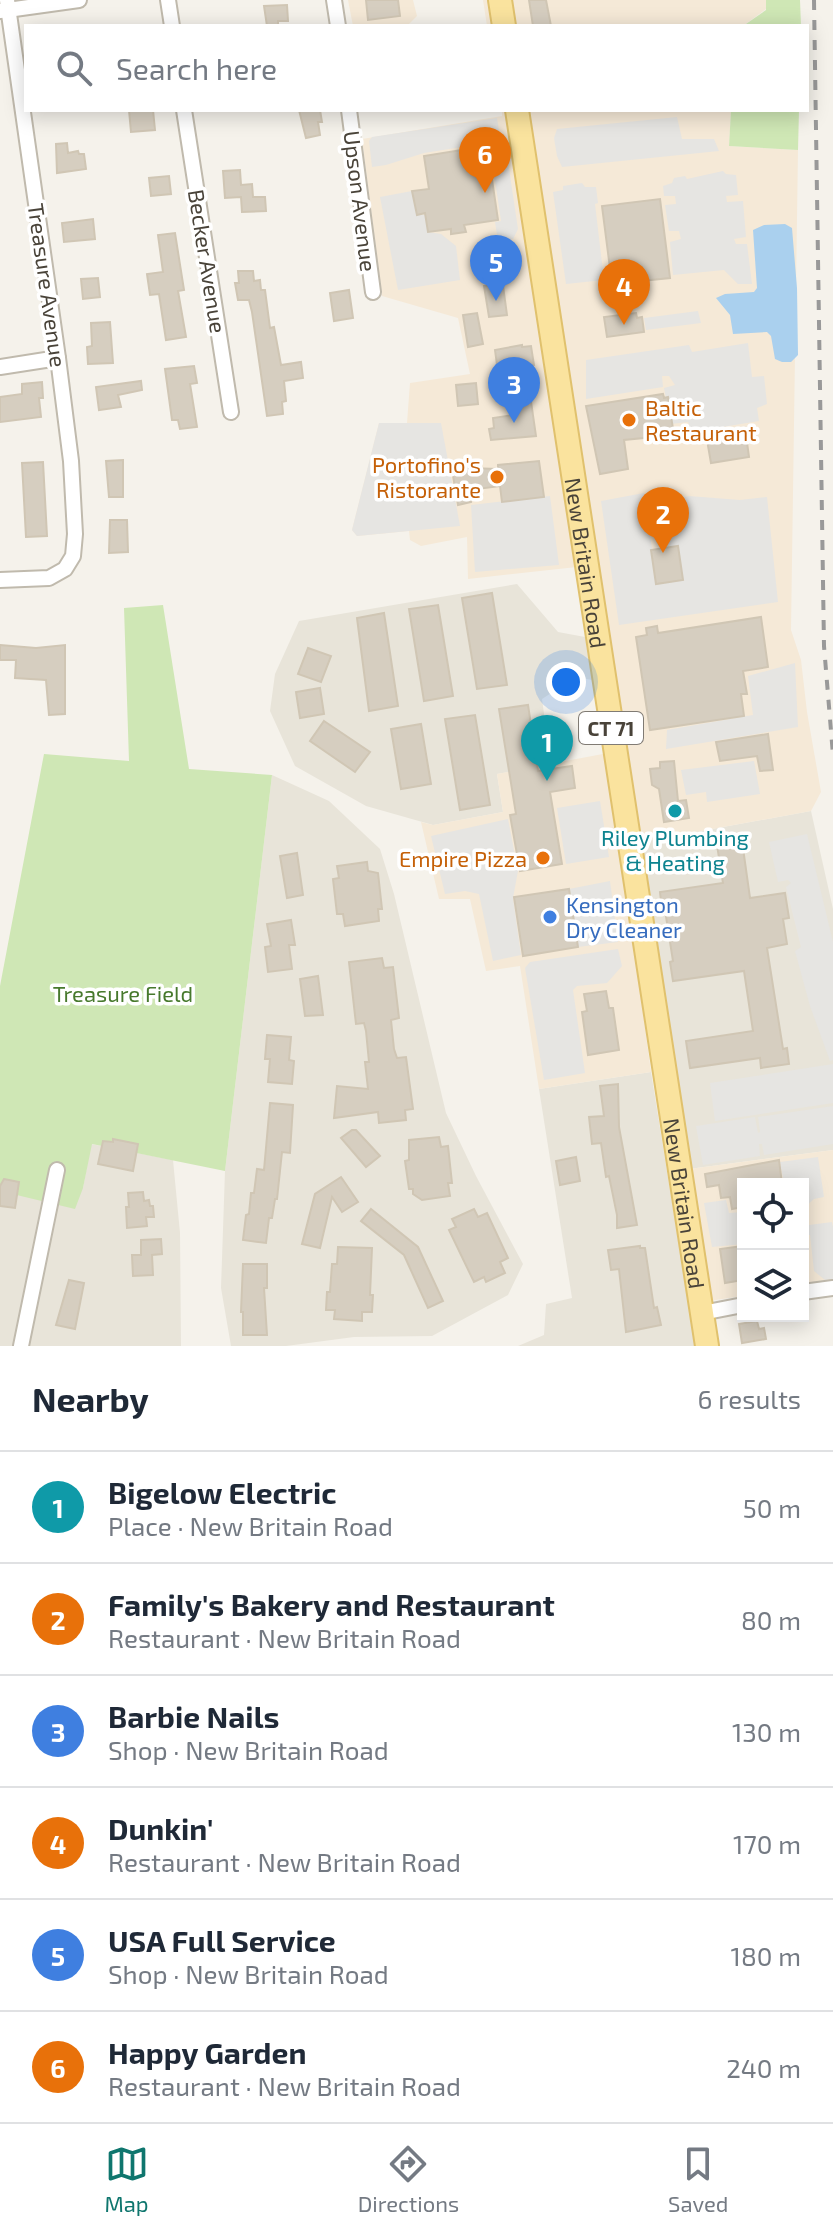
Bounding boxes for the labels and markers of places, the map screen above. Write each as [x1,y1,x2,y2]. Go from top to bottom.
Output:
pin: 6 [459,127,511,193]
pin: 5 [470,235,522,301]
pin: 4 [598,259,650,325]
pin: 3 [488,357,540,423]
place label: Baltic Restaurant [645,394,757,445]
marker: Baltic Restaurant [620,411,638,429]
place label: Portofino's Ristorante [372,451,481,502]
marker: Portofino's Ristorante [488,468,506,486]
pin: 2 [637,487,689,553]
pin: 1 [521,715,573,781]
marker: Riley Plumbing & Heating [666,802,684,820]
place label: Riley Plumbing & Heating [601,824,749,875]
place label: Empire Pizza [399,845,527,871]
marker: Empire Pizza [534,849,552,867]
place label: Kensington Dry Cleaner [566,891,682,942]
marker: Kensington Dry Cleaner [541,908,559,926]

